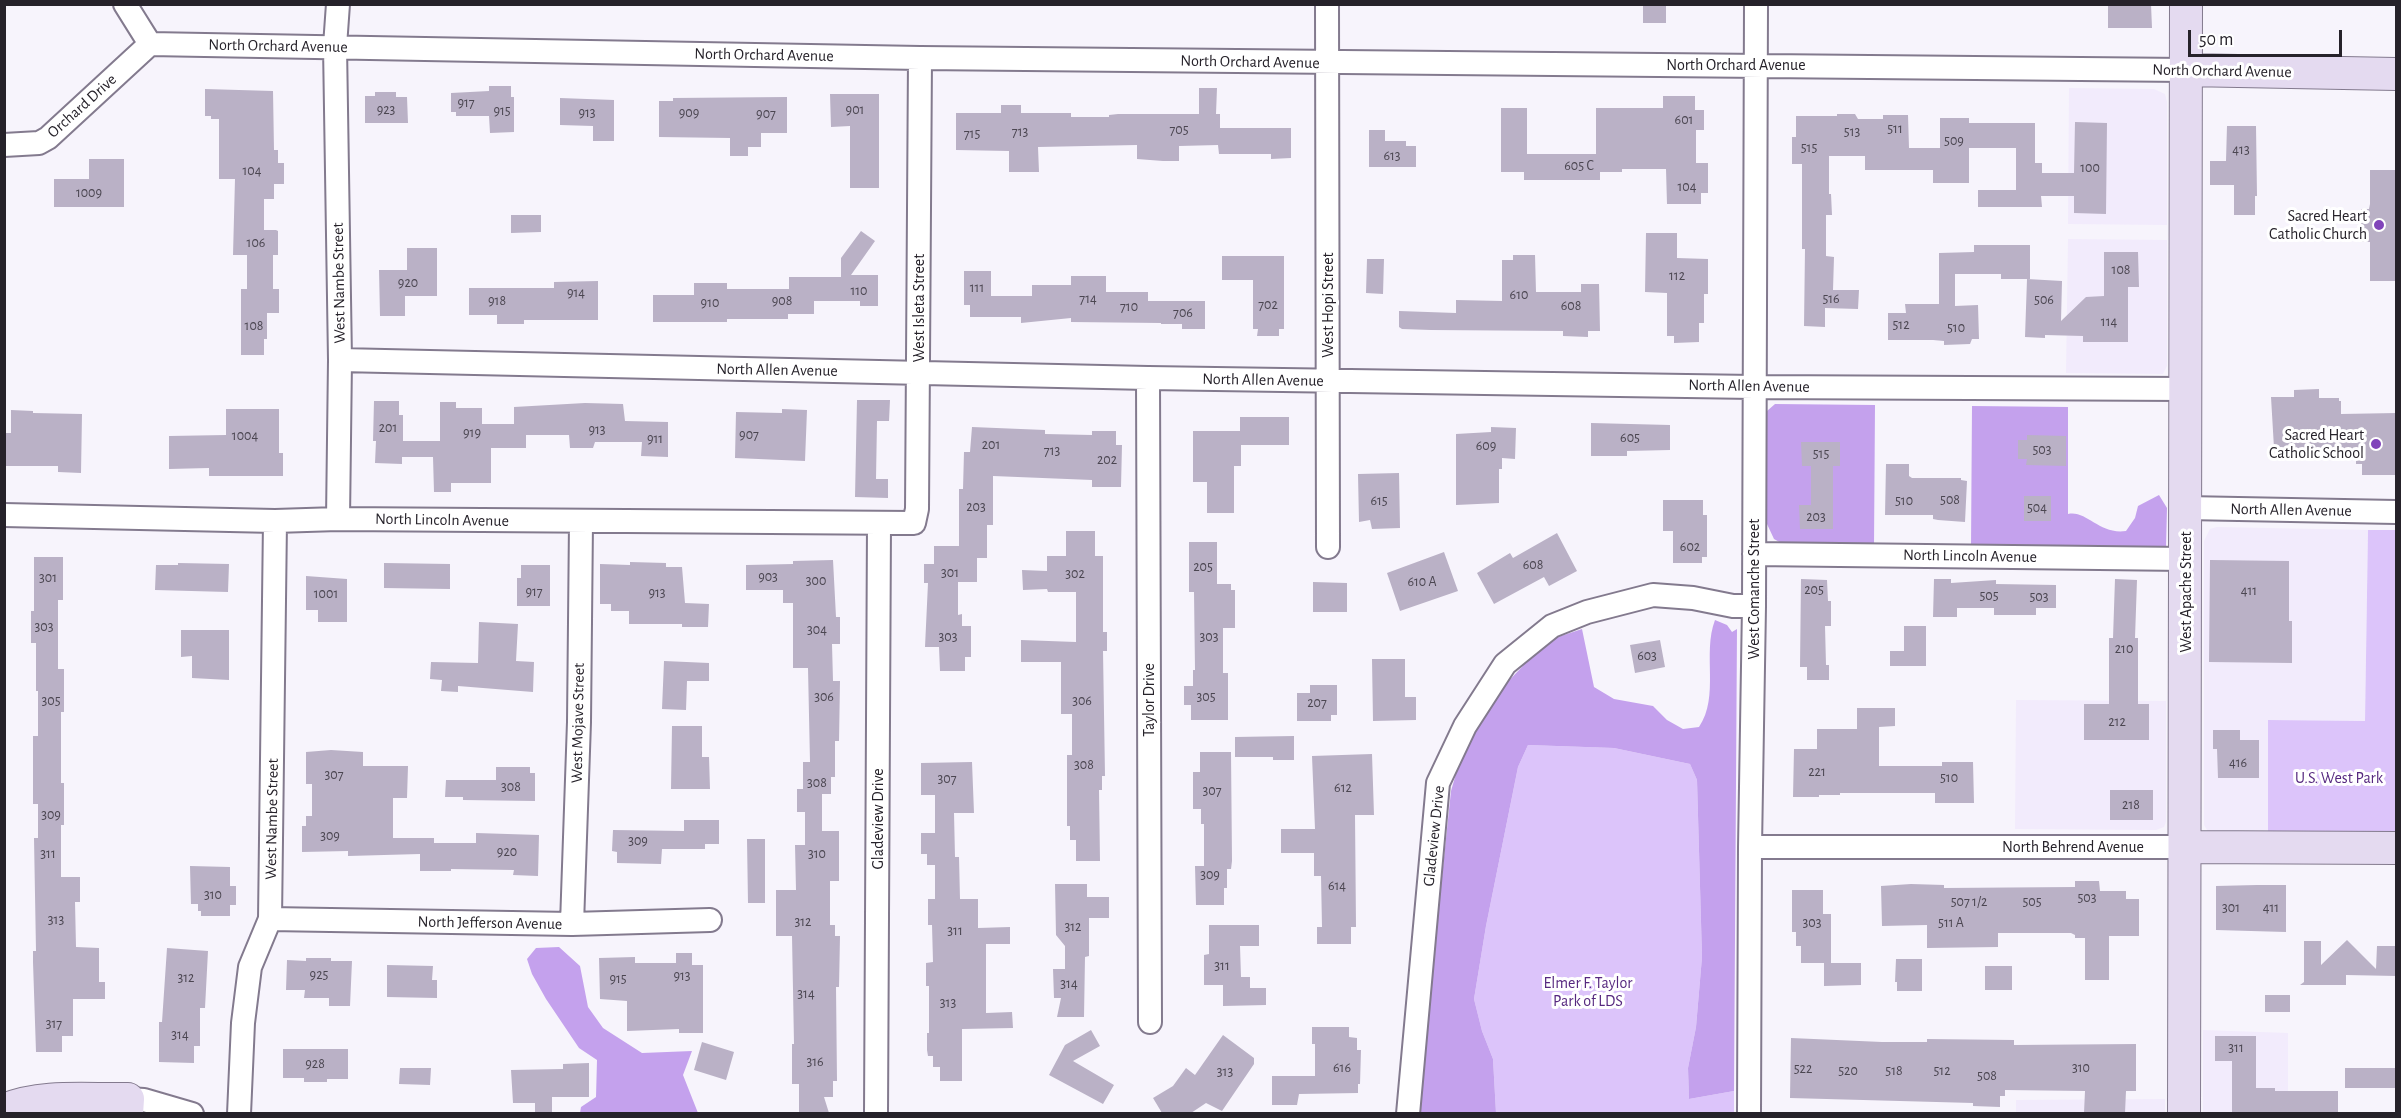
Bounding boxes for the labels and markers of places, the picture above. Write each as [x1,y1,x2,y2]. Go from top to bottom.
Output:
place label: Sacred Heart Catholic Church [2269,206,2367,244]
marker: Sacred Heart Catholic Church [2372,218,2386,232]
place label: Sacred Heart Catholic School [2269,425,2364,463]
marker: Sacred Heart Catholic School [2369,437,2383,451]

